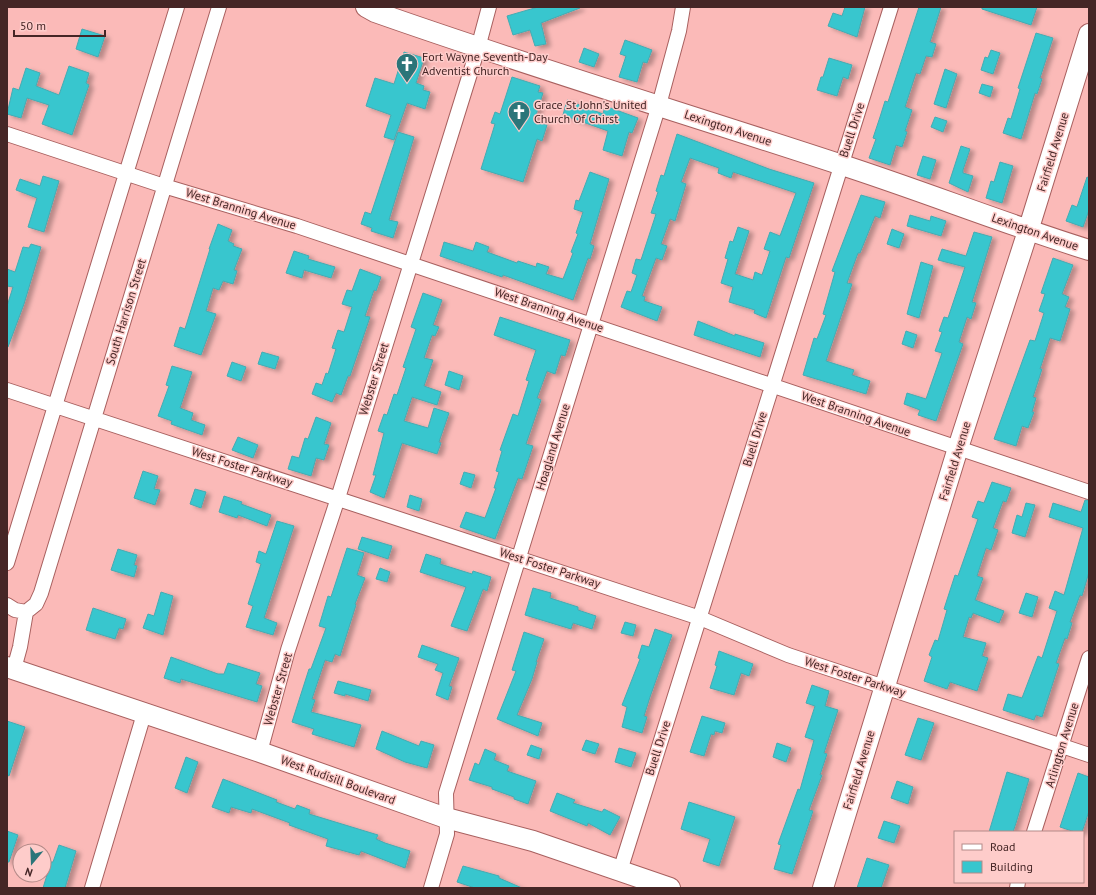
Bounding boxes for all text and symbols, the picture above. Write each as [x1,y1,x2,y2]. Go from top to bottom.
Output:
scale bar [14,12,105,38]
text: 50 m [20,18,46,33]
place label: Fort Wayne Seventh-Day Adventist Church [422,49,548,78]
church icon: Fort Wayne Seventh-Day Adventist Church [394,51,420,84]
place label: Grace St John's United Church Of Chirst [534,97,647,126]
church icon: Grace St John's United Church Of Chirst [506,99,532,132]
street label: Buell Drive [836,101,867,159]
street label: Lexington Avenue [683,106,774,149]
street label: Fairfield Avenue [1033,110,1072,193]
street label: West Branning Avenue [184,185,298,232]
street label: Lexington Avenue [990,210,1081,253]
street label: South Harrison Street [102,257,149,367]
street label: West Branning Avenue [493,284,606,335]
street label: Webster Street [355,341,392,417]
street label: West Branning Avenue [800,388,913,439]
street label: Hoagland Avenue [532,402,573,492]
street label: Buell Drive [739,410,770,468]
street label: Fairfield Avenue [935,419,974,502]
street label: West Foster Parkway [190,443,295,490]
street label: West Foster Parkway [498,544,603,591]
street label: Webster Street [260,651,295,727]
street label: West Foster Parkway [803,653,908,700]
street label: Arlington Avenue [1041,701,1082,789]
street label: Buell Drive [642,719,673,777]
street label: Fairfield Avenue [839,728,878,811]
street label: West Rudisill Boulevard [279,752,398,807]
legend [954,831,1084,883]
text: Road [990,839,1015,854]
north arrow [12,843,52,883]
text: Building [990,859,1033,874]
text: N [23,865,34,880]

